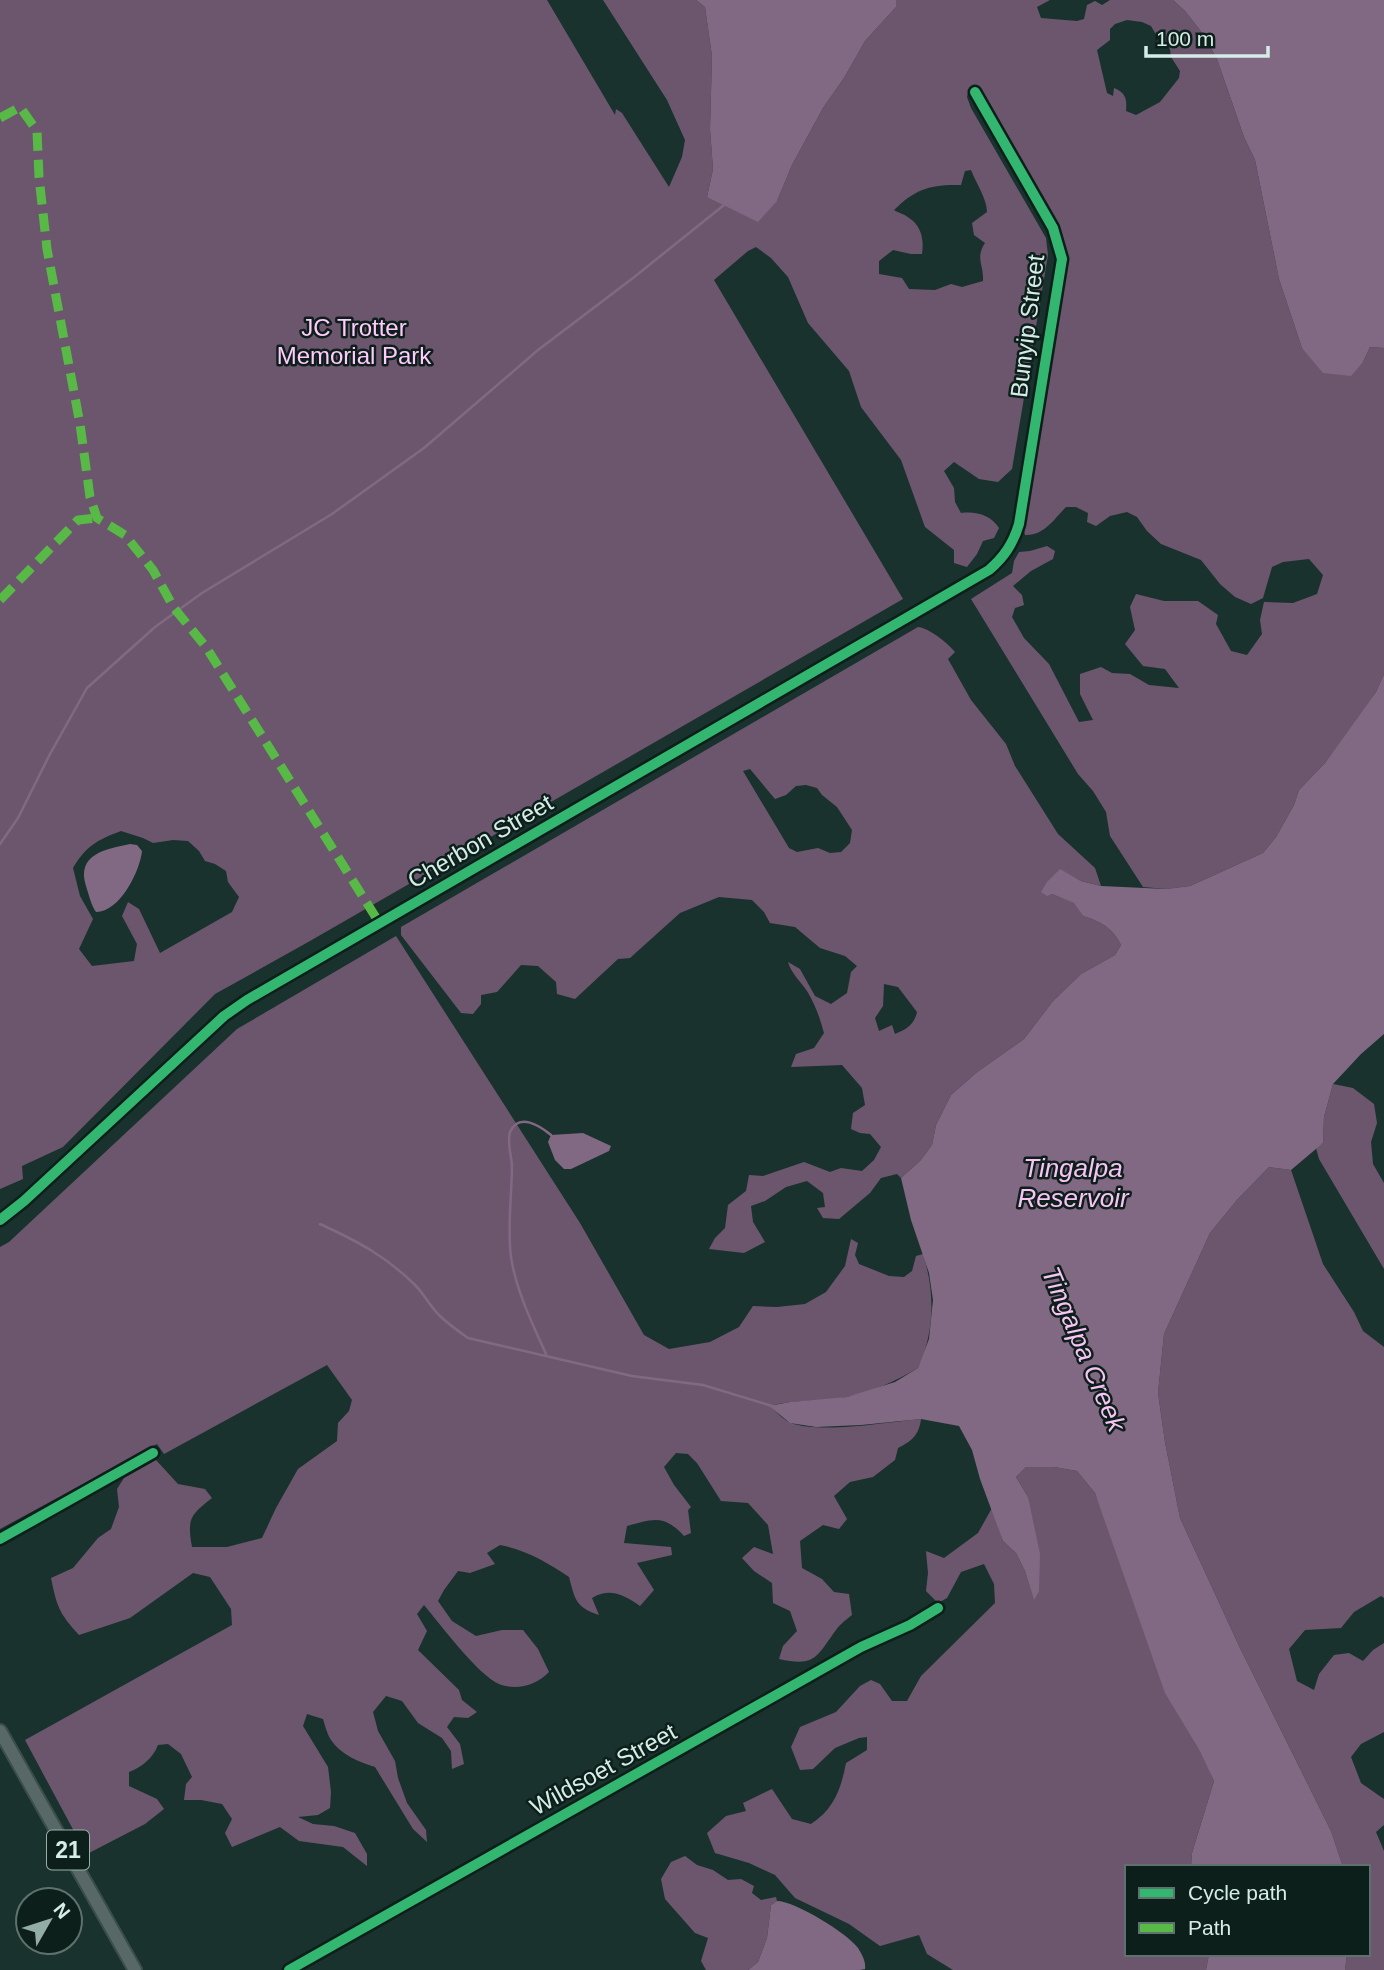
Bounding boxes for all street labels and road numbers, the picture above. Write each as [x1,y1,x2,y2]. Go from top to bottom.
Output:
street label: Bunyip Street [1005,253,1049,399]
street label: Cherbon Street [403,788,558,893]
street label: Wildsoet Street [525,1718,681,1820]
road number: 21 [47,1830,89,1870]

